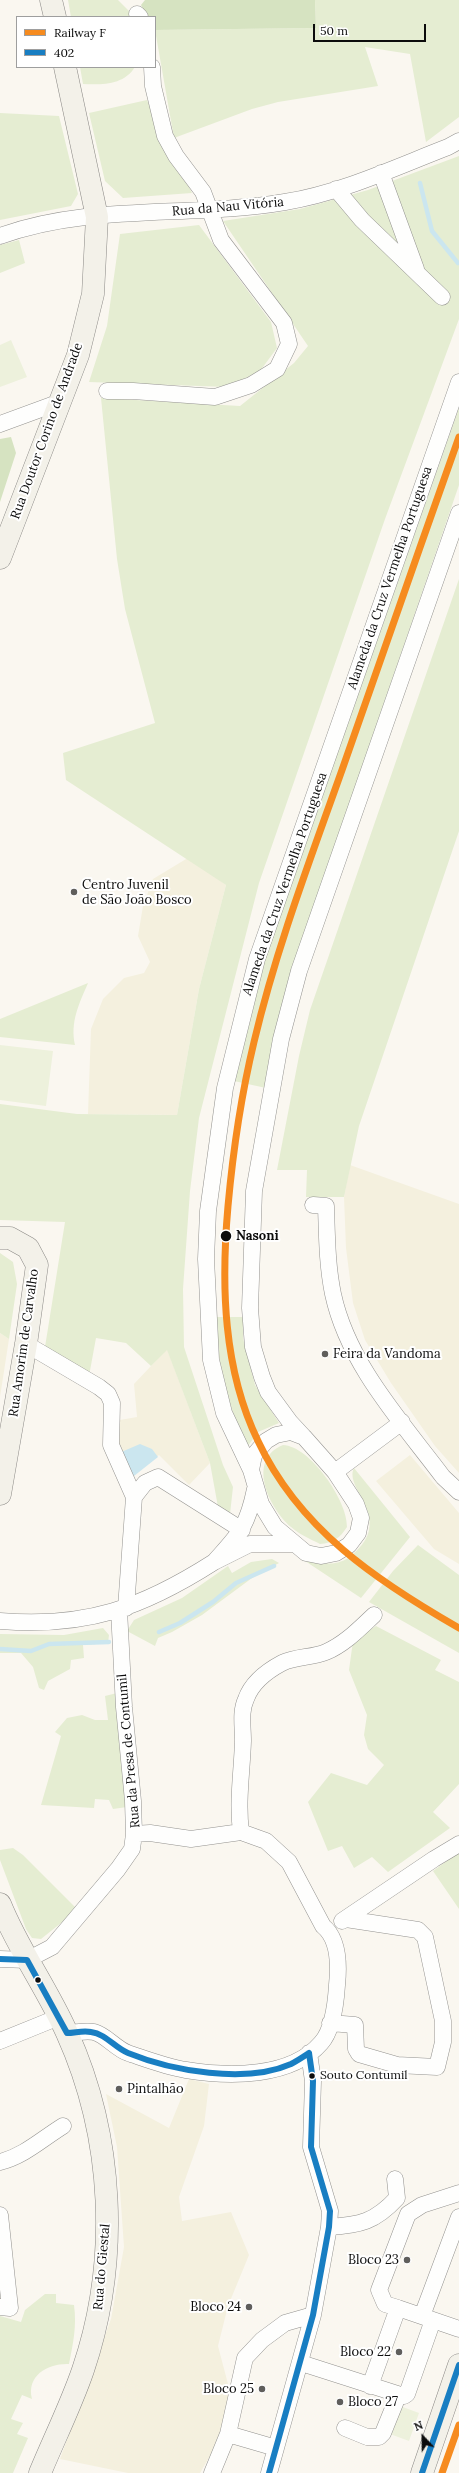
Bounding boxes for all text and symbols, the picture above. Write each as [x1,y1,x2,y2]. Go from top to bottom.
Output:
legend [16,16,156,68]
scale bar [315,16,428,42]
text: 50 m [320,23,348,38]
text: Railway F [54,25,106,40]
text: 402 [54,45,74,60]
street label: Rua da Nau Vitória [171,194,285,220]
street label: Rua Doutor Corino de Andrade [8,341,86,521]
street label: Alameda da Cruz Vermelha Portuguesa [344,465,436,691]
street label: Alameda da Cruz Vermelha Portuguesa [239,771,331,997]
place label: Centro Juvenil de São João Bosco [82,877,192,908]
marker: Centro Juvenil de São João Bosco [69,887,79,897]
place label: Nasoni [236,1228,279,1244]
marker: Nasoni [219,1229,233,1243]
street label: Rua Amorim de Carvalho [6,1268,42,1418]
place label: Feira da Vandoma [333,1346,441,1362]
marker: Feira da Vandoma [320,1349,330,1359]
street label: Rua da Presa de Contumil [114,1673,144,1829]
unlabelled marker [33,1975,43,1985]
place label: Souto Contumil [320,2069,408,2083]
marker: Souto Contumil [307,2071,317,2081]
place label: Pintalhão [127,2081,184,2097]
marker: Pintalhão [114,2084,124,2094]
street label: Rua do Giestal [90,2223,114,2311]
place label: Bloco 23 [348,2252,399,2268]
marker: Bloco 23 [402,2255,412,2265]
place label: Bloco 24 [190,2299,241,2315]
marker: Bloco 24 [244,2302,254,2312]
place label: Bloco 22 [340,2344,391,2360]
marker: Bloco 22 [394,2347,404,2357]
place label: Bloco 25 [203,2381,254,2397]
marker: Bloco 25 [257,2384,267,2394]
place label: Bloco 27 [348,2394,398,2410]
marker: Bloco 27 [335,2397,345,2407]
north arrow [403,2417,443,2457]
text: N [412,2418,425,2434]

